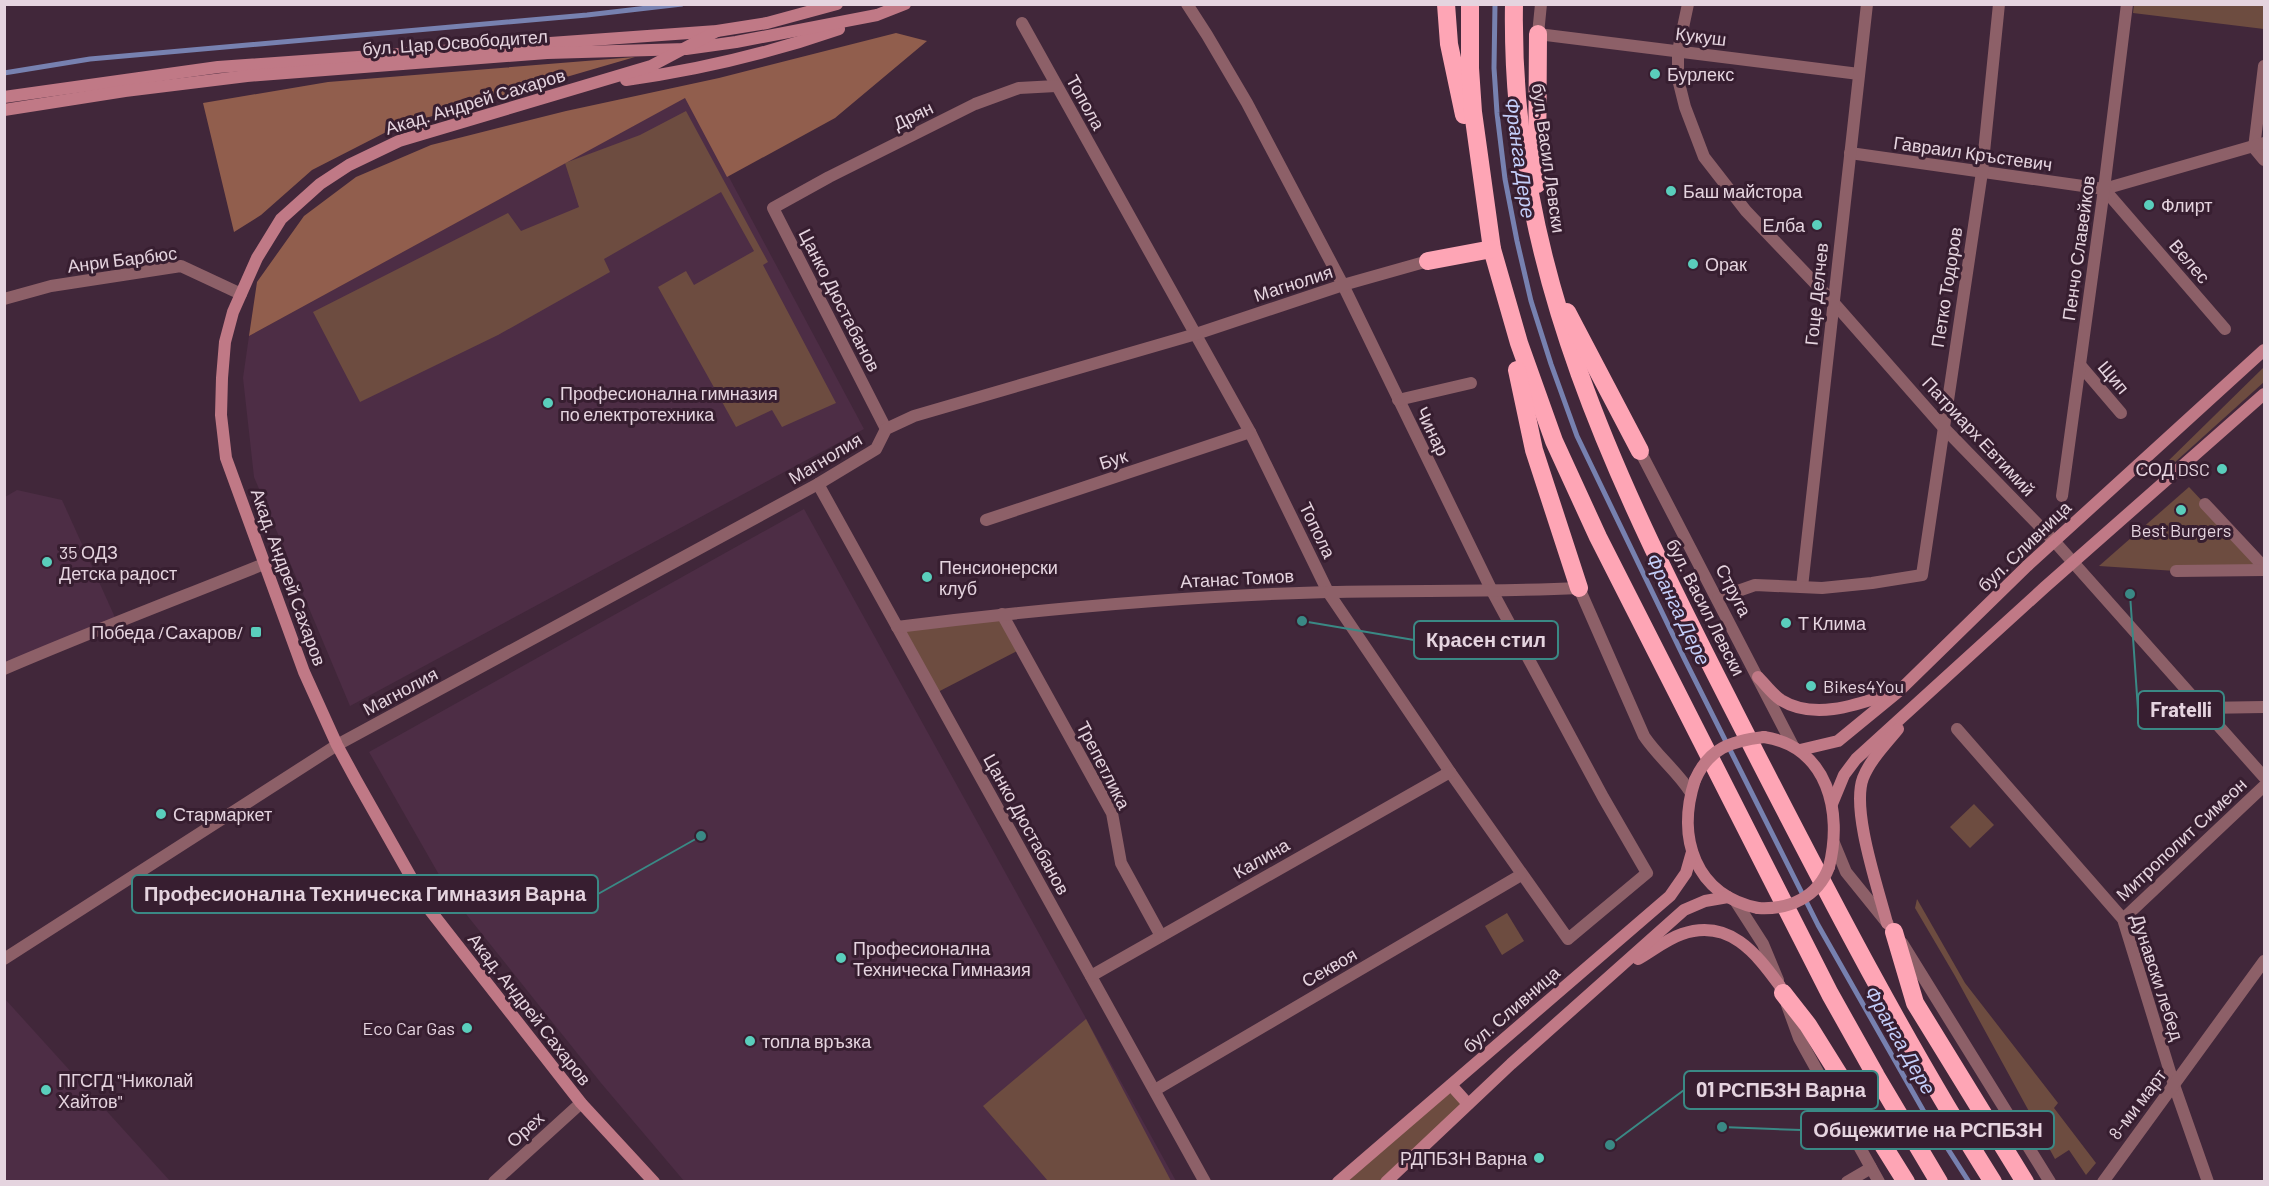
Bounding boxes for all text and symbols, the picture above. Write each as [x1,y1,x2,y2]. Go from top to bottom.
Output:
street label: Кукуш [1674,22,1728,50]
street label: бул. Цар Освободител [362,25,548,59]
street label: Акад. Андрей Сахаров [382,63,568,139]
place label: Бурлекс [1667,63,1734,85]
marker: Бурлекс [1648,67,1662,81]
street label: Топола [1062,71,1111,134]
street label: бул. Васил Левски [1528,82,1570,234]
street label: Дрян [889,96,937,134]
water label: Франга Дере [1501,96,1541,220]
street label: Гавраил Кръстевич [1892,131,2054,175]
street label: Пенчо Славейков [2057,174,2099,322]
place label: Баш майстора [1683,180,1803,202]
marker: Баш майстора [1664,184,1678,198]
place label: Флирт [2161,194,2213,216]
marker: Флирт [2142,198,2156,212]
place label: Елба [1763,214,1806,236]
marker: Елба [1810,218,1824,232]
street label: Цанко Дюстабанов [794,225,886,375]
street label: Петко Тодоров [1926,225,1966,349]
street label: Велес [2165,235,2215,287]
street label: Анри Барбюс [66,241,178,277]
street label: Гоце Делчев [1800,242,1832,346]
place label: Орак [1705,253,1747,275]
marker: Орак [1686,257,1700,271]
street label: Магнолия [1251,260,1335,306]
street label: Щип [2094,356,2134,398]
street label: Патриарх Евтимий [1918,372,2040,500]
place label: Професионална гимназия по електротехника [560,382,778,425]
marker: Професионална гимназия по електротехника [541,396,555,410]
street label: Чинар [1412,403,1454,459]
street label: Магнолия [784,428,866,488]
street label: Бук [1096,444,1130,474]
place label: СОД DSC [2135,458,2210,480]
marker: СОД DSC [2215,462,2229,476]
street label: Акад. Андрей Сахаров [247,485,331,669]
street label: бул. Сливница [1973,495,2076,596]
street label: Топола [1295,498,1341,562]
marker: Best Burgers [2174,503,2188,517]
place label: Best Burgers [2131,519,2231,541]
street label: бул. Васил Левски [1662,535,1750,679]
place label: 35 ОДЗ Детска радост [59,541,177,584]
water label: Франга Дере [1642,549,1716,669]
marker: 35 ОДЗ Детска радост [40,555,54,569]
place label: Пенсионерски клуб [939,556,1058,599]
street label: Струга [1711,560,1757,621]
street label: Атанас Томов [1180,564,1294,592]
marker: Пенсионерски клуб [920,570,934,584]
place label: Т Клима [1798,612,1867,634]
marker: Т Клима [1779,616,1793,630]
place label: Победа /Сахаров/ [91,621,244,643]
callout: Красен стил [1414,621,1558,659]
marker: Победа /Сахаров/ [249,625,263,639]
text: Красен стил [1426,627,1546,651]
street label: Магнолия [359,662,441,720]
place label: Bikes4You [1823,675,1904,697]
marker: Bikes4You [1804,679,1818,693]
callout: Fratelli [2138,691,2224,729]
text: Fratelli [2150,697,2212,721]
street label: Трепетлика [1072,717,1136,814]
street label: Цанко Дюстабанов [979,750,1075,898]
street label: Митрополит Симеон [2111,773,2251,905]
place label: Стармаркет [173,803,272,825]
marker: Стармаркет [154,807,168,821]
street label: Калина [1229,833,1294,883]
callout: Професионална Техническа Гимназия Варна [132,875,598,913]
text: Професионална Техническа Гимназия Варна [144,881,587,905]
street label: Дунавски лебед [2127,911,2189,1044]
street label: Акад. Андрей Сахаров [464,928,596,1090]
place label: Професионална Техническа Гимназия [853,937,1031,980]
street label: Секвоя [1298,942,1360,992]
marker: Професионална Техническа Гимназия [834,951,848,965]
street label: бул. Сливница [1458,960,1565,1057]
water label: Франга Дере [1860,981,1942,1099]
place label: Eco Car Gas [362,1017,455,1039]
marker: Eco Car Gas [460,1021,474,1035]
place label: топла връзка [762,1030,872,1052]
marker: топла връзка [743,1034,757,1048]
street label: 8-ми март [2103,1064,2171,1144]
place label: ПГСГД "Николай Хайтов" [58,1069,193,1112]
callout: 01 РСПБЗН Варна [1684,1071,1878,1109]
text: 01 РСПБЗН Варна [1696,1077,1867,1101]
marker: ПГСГД "Николай Хайтов" [39,1083,53,1097]
street label: Орех [502,1107,548,1151]
callout: Общежитие на РСПБЗН [1801,1111,2054,1149]
text: Общежитие на РСПБЗН [1813,1117,2043,1141]
place label: РДПБЗН Варна [1400,1147,1528,1169]
marker: РДПБЗН Варна [1532,1151,1546,1165]

